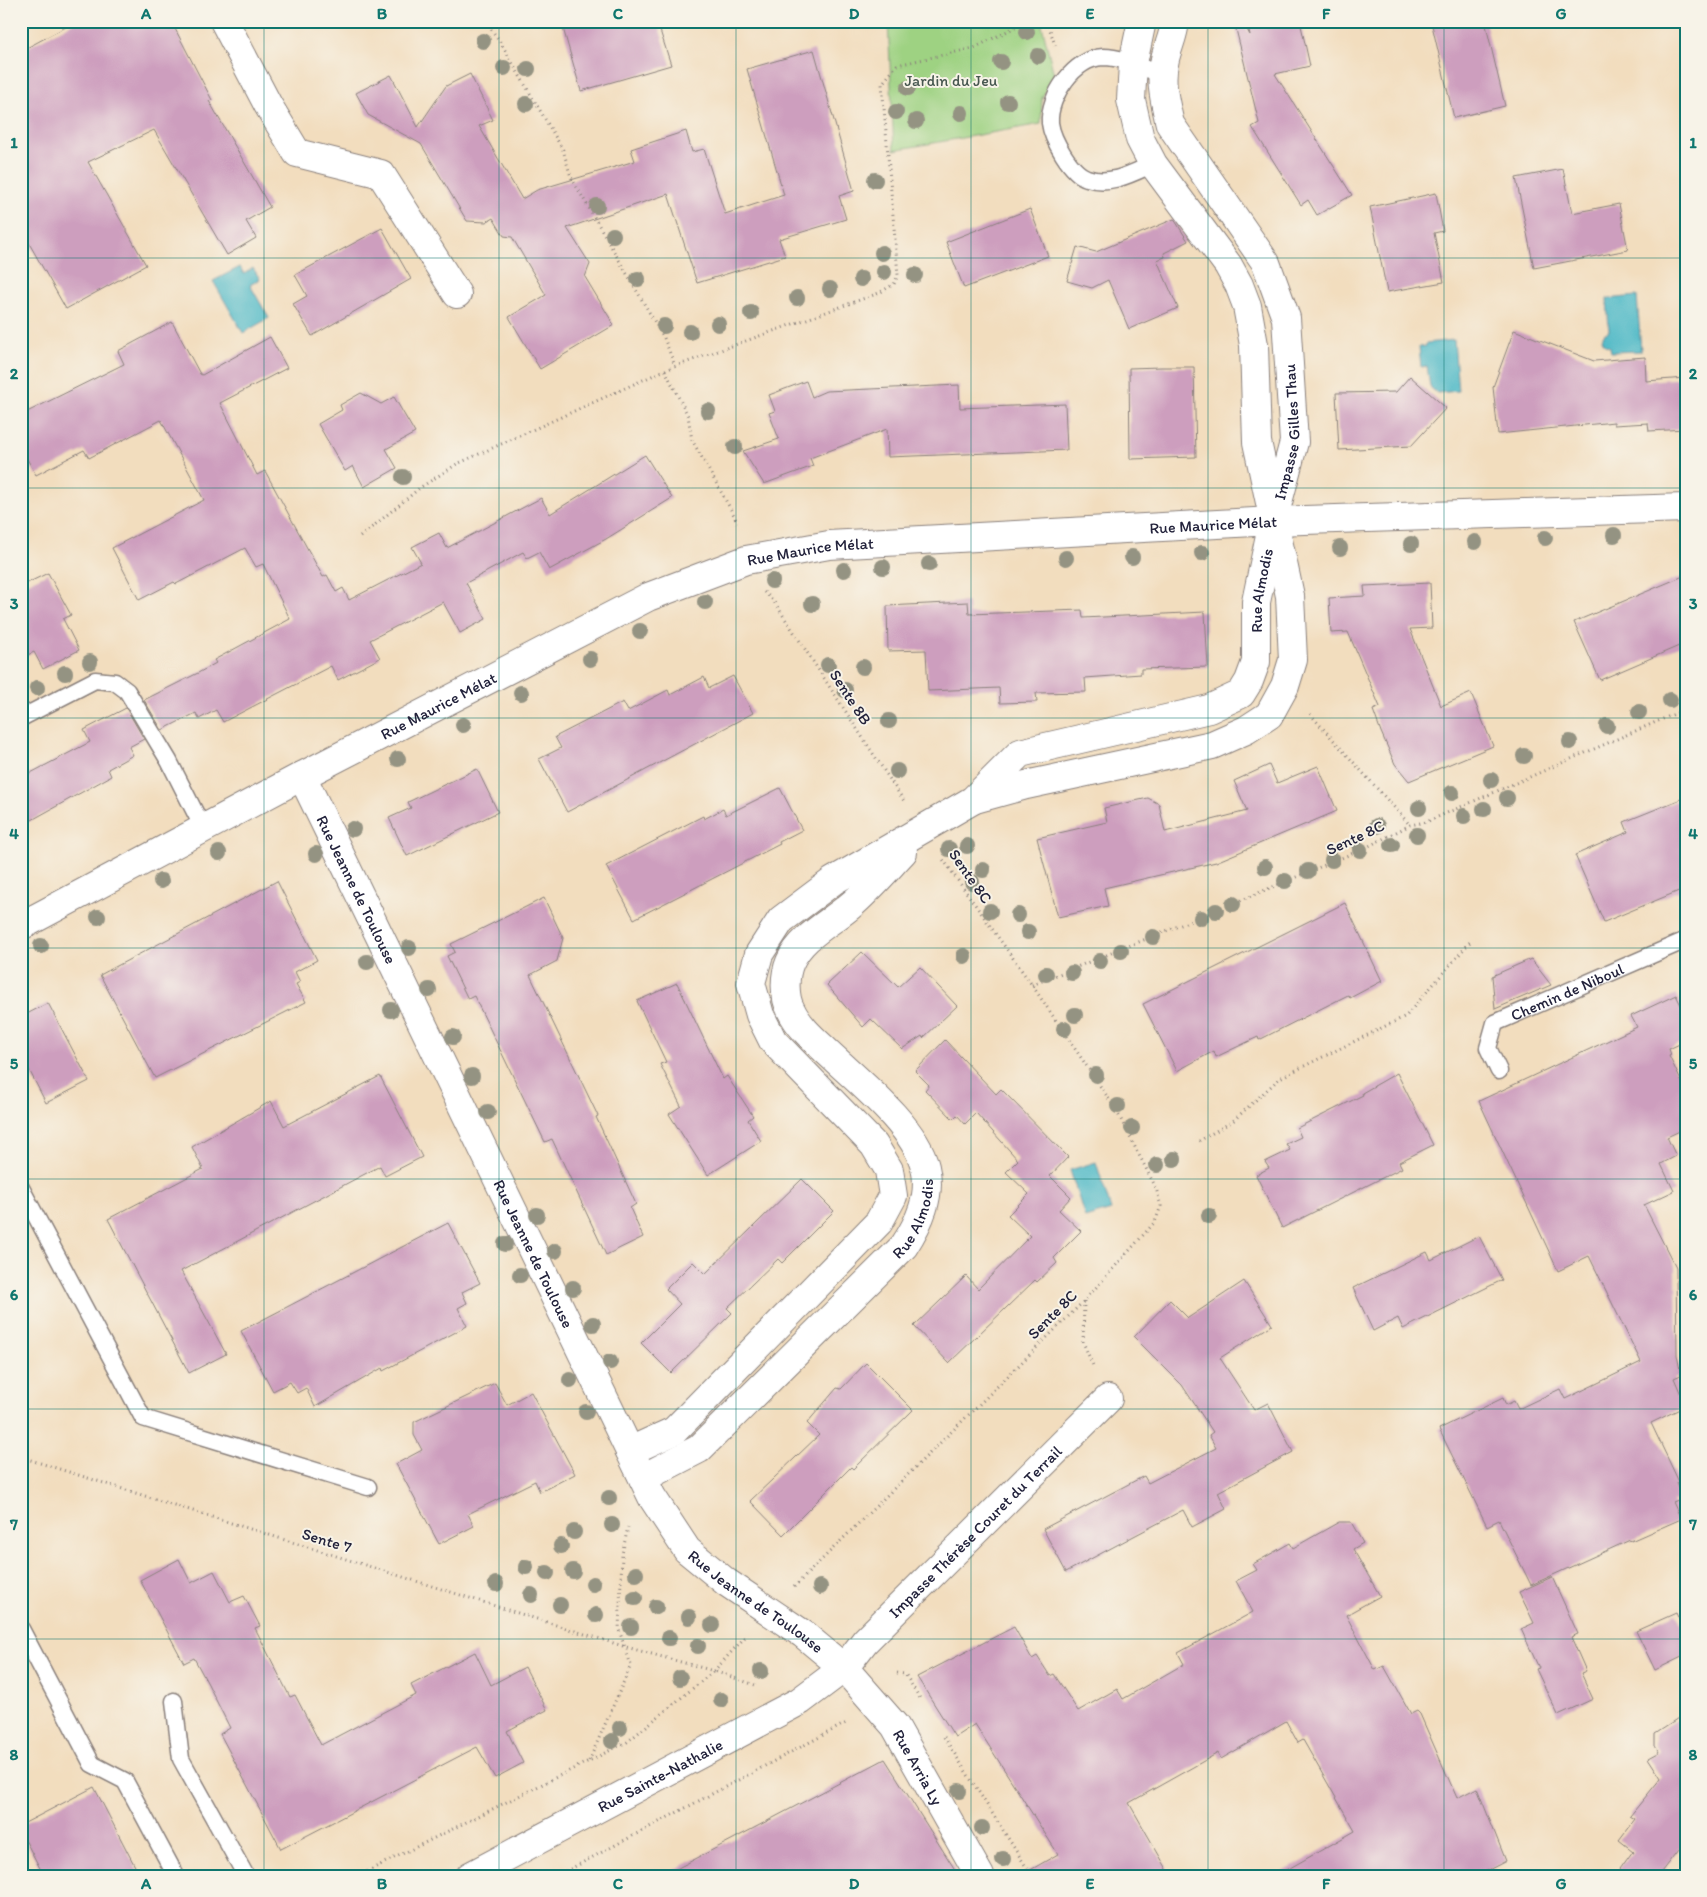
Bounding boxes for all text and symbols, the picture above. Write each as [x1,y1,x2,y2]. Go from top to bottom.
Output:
text: A [140,4,152,23]
text: B [377,4,388,23]
text: C [613,4,624,23]
text: D [849,4,860,23]
text: E [1086,4,1095,23]
text: F [1322,4,1331,23]
text: G [1555,4,1567,23]
park label: Jardin du Jeu [904,71,998,90]
text: 1 [10,133,18,152]
text: 1 [1689,133,1697,152]
street label: Impasse Gilles Thau [1270,363,1304,502]
text: 2 [10,364,19,383]
text: 2 [1689,364,1698,383]
street label: Rue Maurice Mélat [1149,512,1277,538]
street label: Rue Maurice Mélat [746,534,874,570]
street label: Rue Almodis [1247,547,1277,633]
text: 3 [10,594,19,613]
text: 3 [1689,594,1698,613]
street label: Sente 8B [826,666,875,728]
street label: Rue Maurice Mélat [377,668,500,744]
street label: Rue Jeanne de Toulouse [313,812,401,967]
street label: Sente 8C [1323,816,1387,859]
text: 4 [9,824,19,843]
text: 4 [1688,824,1698,843]
street label: Sente 8C [945,845,996,907]
street label: Chemin de Niboul [1508,959,1627,1025]
text: 5 [10,1054,19,1073]
text: 5 [1689,1054,1698,1073]
street label: Rue Jeanne de Toulouse [489,1177,578,1331]
street label: Rue Almodis [888,1179,937,1262]
text: 6 [10,1285,19,1304]
text: 6 [1689,1285,1698,1304]
street label: Sente 8C [1024,1286,1081,1343]
street label: Impasse Thérèse Couret du Terrail [885,1441,1066,1622]
text: 7 [9,1515,18,1534]
text: 7 [1688,1515,1697,1534]
street label: Sente 7 [300,1524,354,1557]
street label: Rue Jeanne de Toulouse [684,1546,827,1657]
street label: Rue Arria Ly [889,1726,947,1809]
street label: Rue Sainte-Nathalie [594,1735,726,1817]
text: 8 [10,1745,19,1764]
text: 8 [1689,1745,1698,1764]
text: A [140,1874,152,1893]
text: B [377,1874,388,1893]
text: C [613,1874,624,1893]
text: D [849,1874,860,1893]
text: E [1086,1874,1095,1893]
text: F [1322,1874,1331,1893]
text: G [1555,1874,1567,1893]

